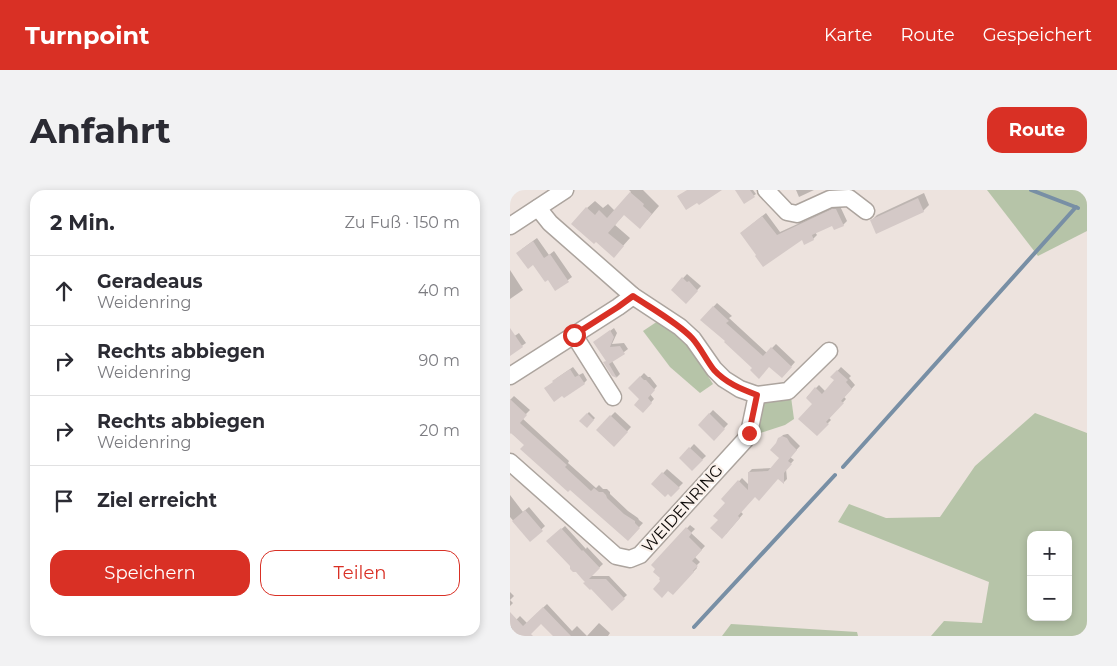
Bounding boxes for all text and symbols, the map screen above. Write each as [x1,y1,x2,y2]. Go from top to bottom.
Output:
text: Turnpoint [25,21,149,50]
text: Karte [824,24,872,46]
text: Route [900,24,955,46]
text: Gespeichert [983,24,1092,46]
button: Route [987,107,1087,153]
text: Anfahrt [30,109,171,152]
text: 2 Min. [50,210,115,235]
text: Zu Fuß · 150 m [344,213,460,232]
text: Geradeaus [97,270,203,293]
icon: ahead [50,277,78,305]
text: 40 m [418,281,460,300]
text: Weidenring [97,293,192,312]
route start [563,324,586,347]
text: Rechts abbiegen [97,340,265,363]
icon: right [50,347,78,375]
text: 90 m [418,351,460,370]
text: Weidenring [97,363,192,382]
text: Rechts abbiegen [97,410,265,433]
icon: right [50,417,78,445]
text: 20 m [419,421,460,440]
route end [738,422,761,445]
text: Weidenring [97,433,192,452]
street label: WEIDENRING [638,460,727,556]
icon: arrive [50,487,78,515]
text: Ziel erreicht [97,489,217,512]
map controls [1027,531,1072,621]
button: + [1027,531,1072,576]
button: Speichern [50,550,250,596]
button: Teilen [260,550,460,596]
button: − [1027,576,1072,621]

